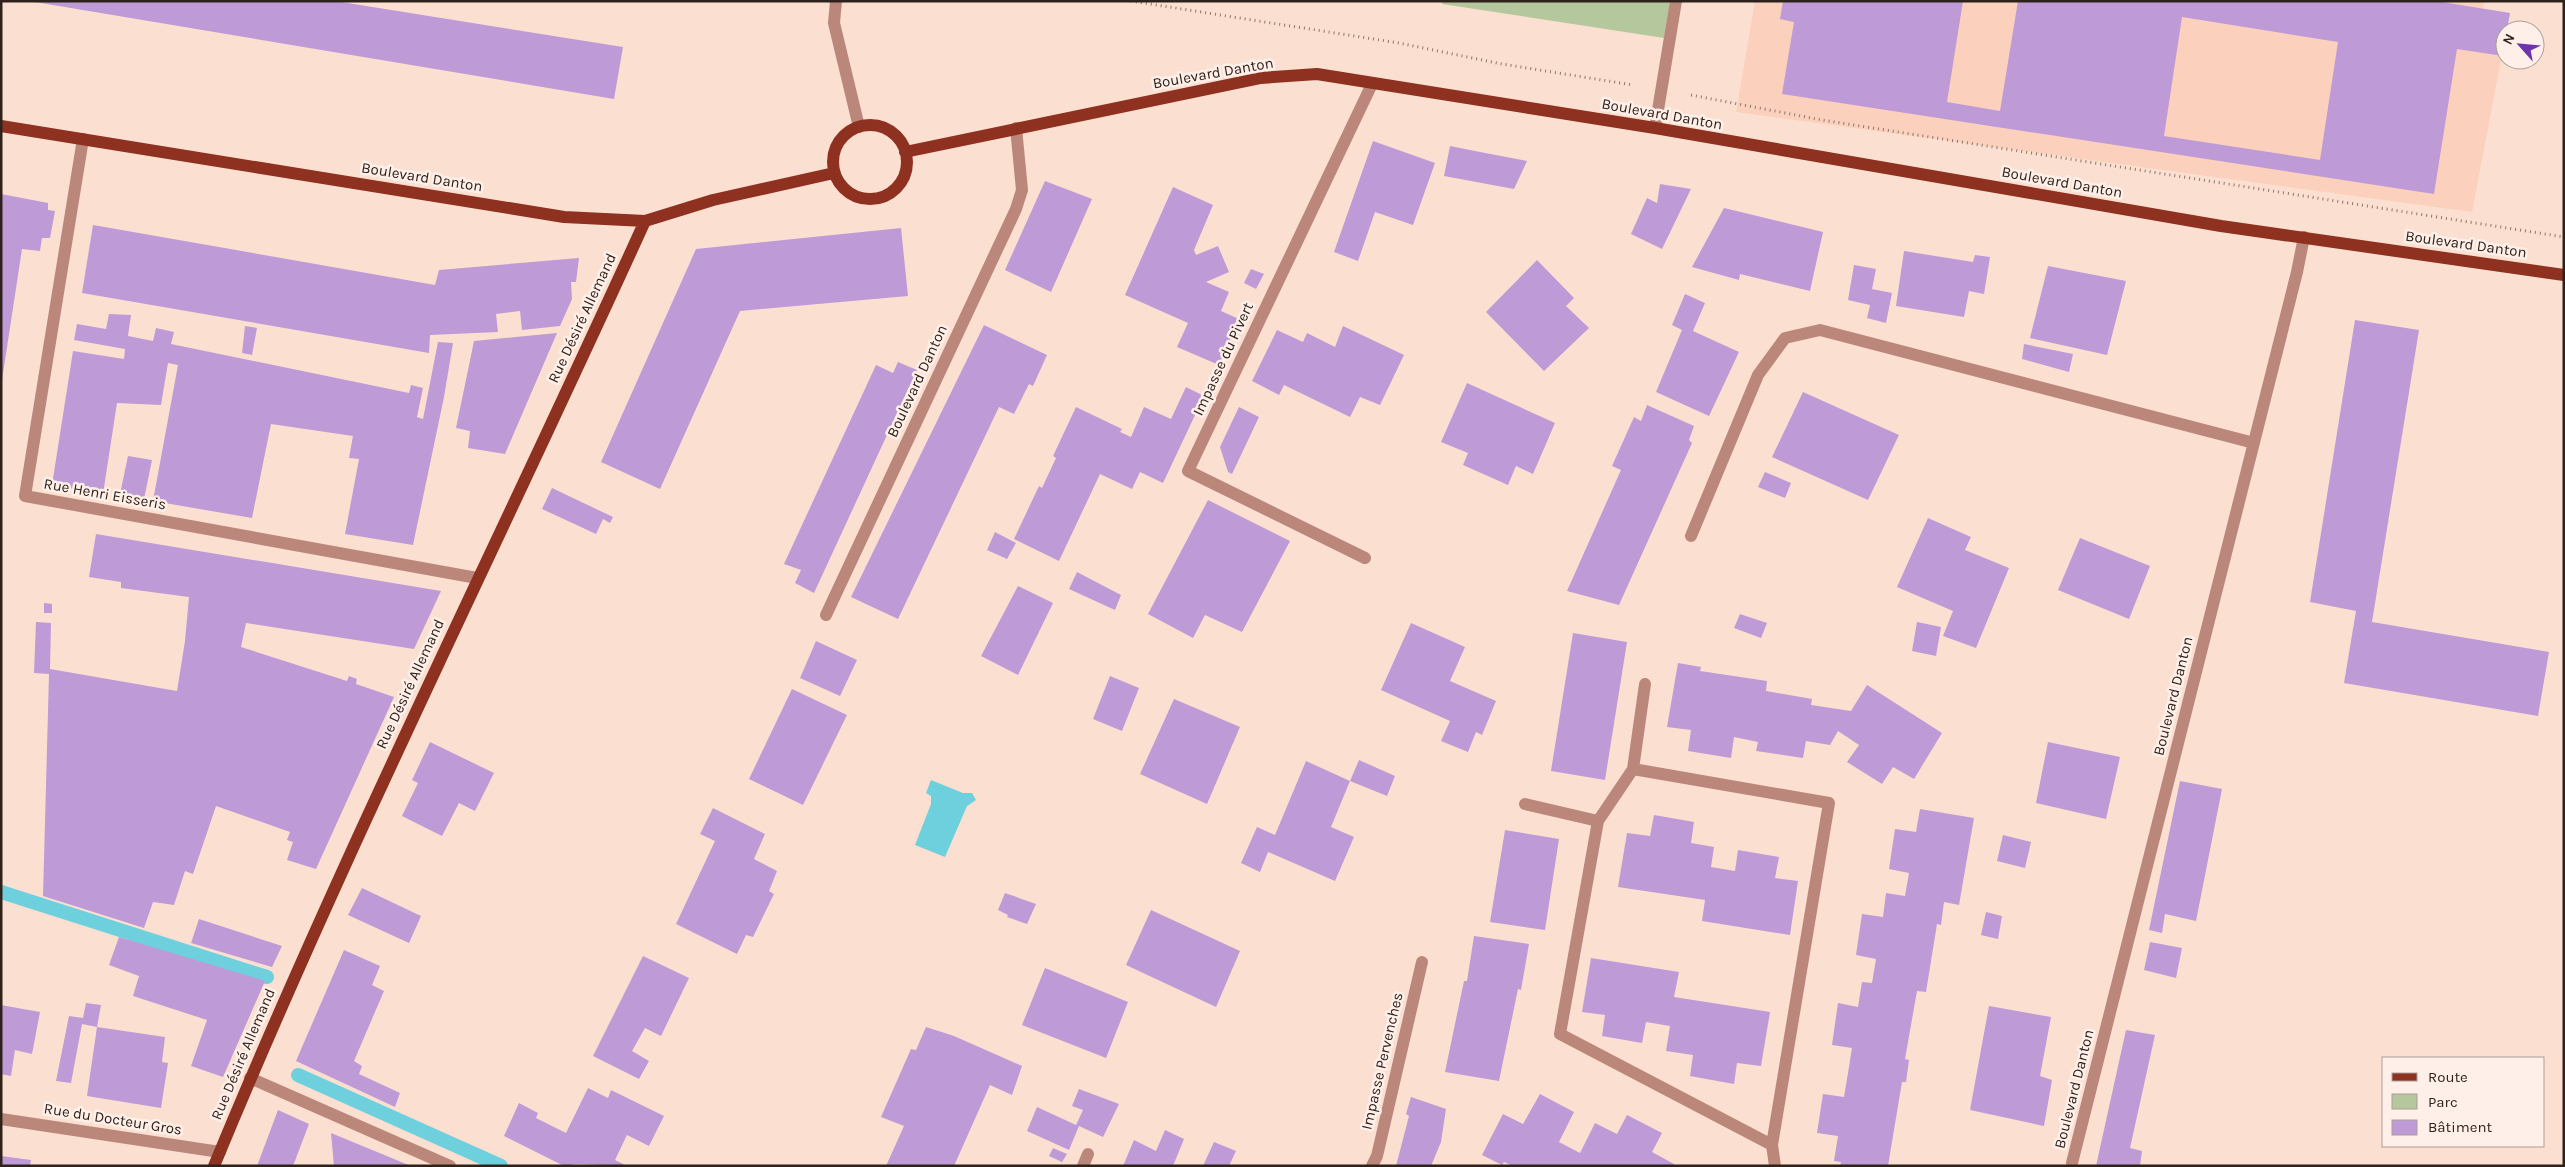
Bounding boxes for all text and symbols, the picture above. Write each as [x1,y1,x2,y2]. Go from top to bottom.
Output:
north arrow [2495,20,2545,70]
text: N [2499,31,2519,48]
street label: Boulevard Danton [1151,54,1275,92]
street label: Boulevard Danton [1600,95,1724,133]
street label: Boulevard Danton [360,159,484,195]
street label: Boulevard Danton [2000,163,2124,201]
street label: Boulevard Danton [2404,227,2528,261]
street label: Rue Désiré Allemand [544,250,620,386]
street label: Impasse du Pivert [1189,299,1257,418]
street label: Boulevard Danton [883,322,951,440]
street label: Rue Henri Eisseris [42,474,168,514]
street label: Rue Désiré Allemand [372,616,448,752]
street label: Boulevard Danton [2149,634,2197,758]
street label: Rue Désiré Allemand [207,986,279,1122]
street label: Impasse Pervenches [1357,991,1407,1131]
street label: Boulevard Danton [2050,1027,2098,1151]
legend [2382,1057,2545,1147]
text: Route [2428,1068,2468,1086]
text: Parc [2428,1093,2458,1111]
street label: Rue du Docteur Gros [43,1099,183,1139]
text: Bâtiment [2428,1118,2492,1136]

